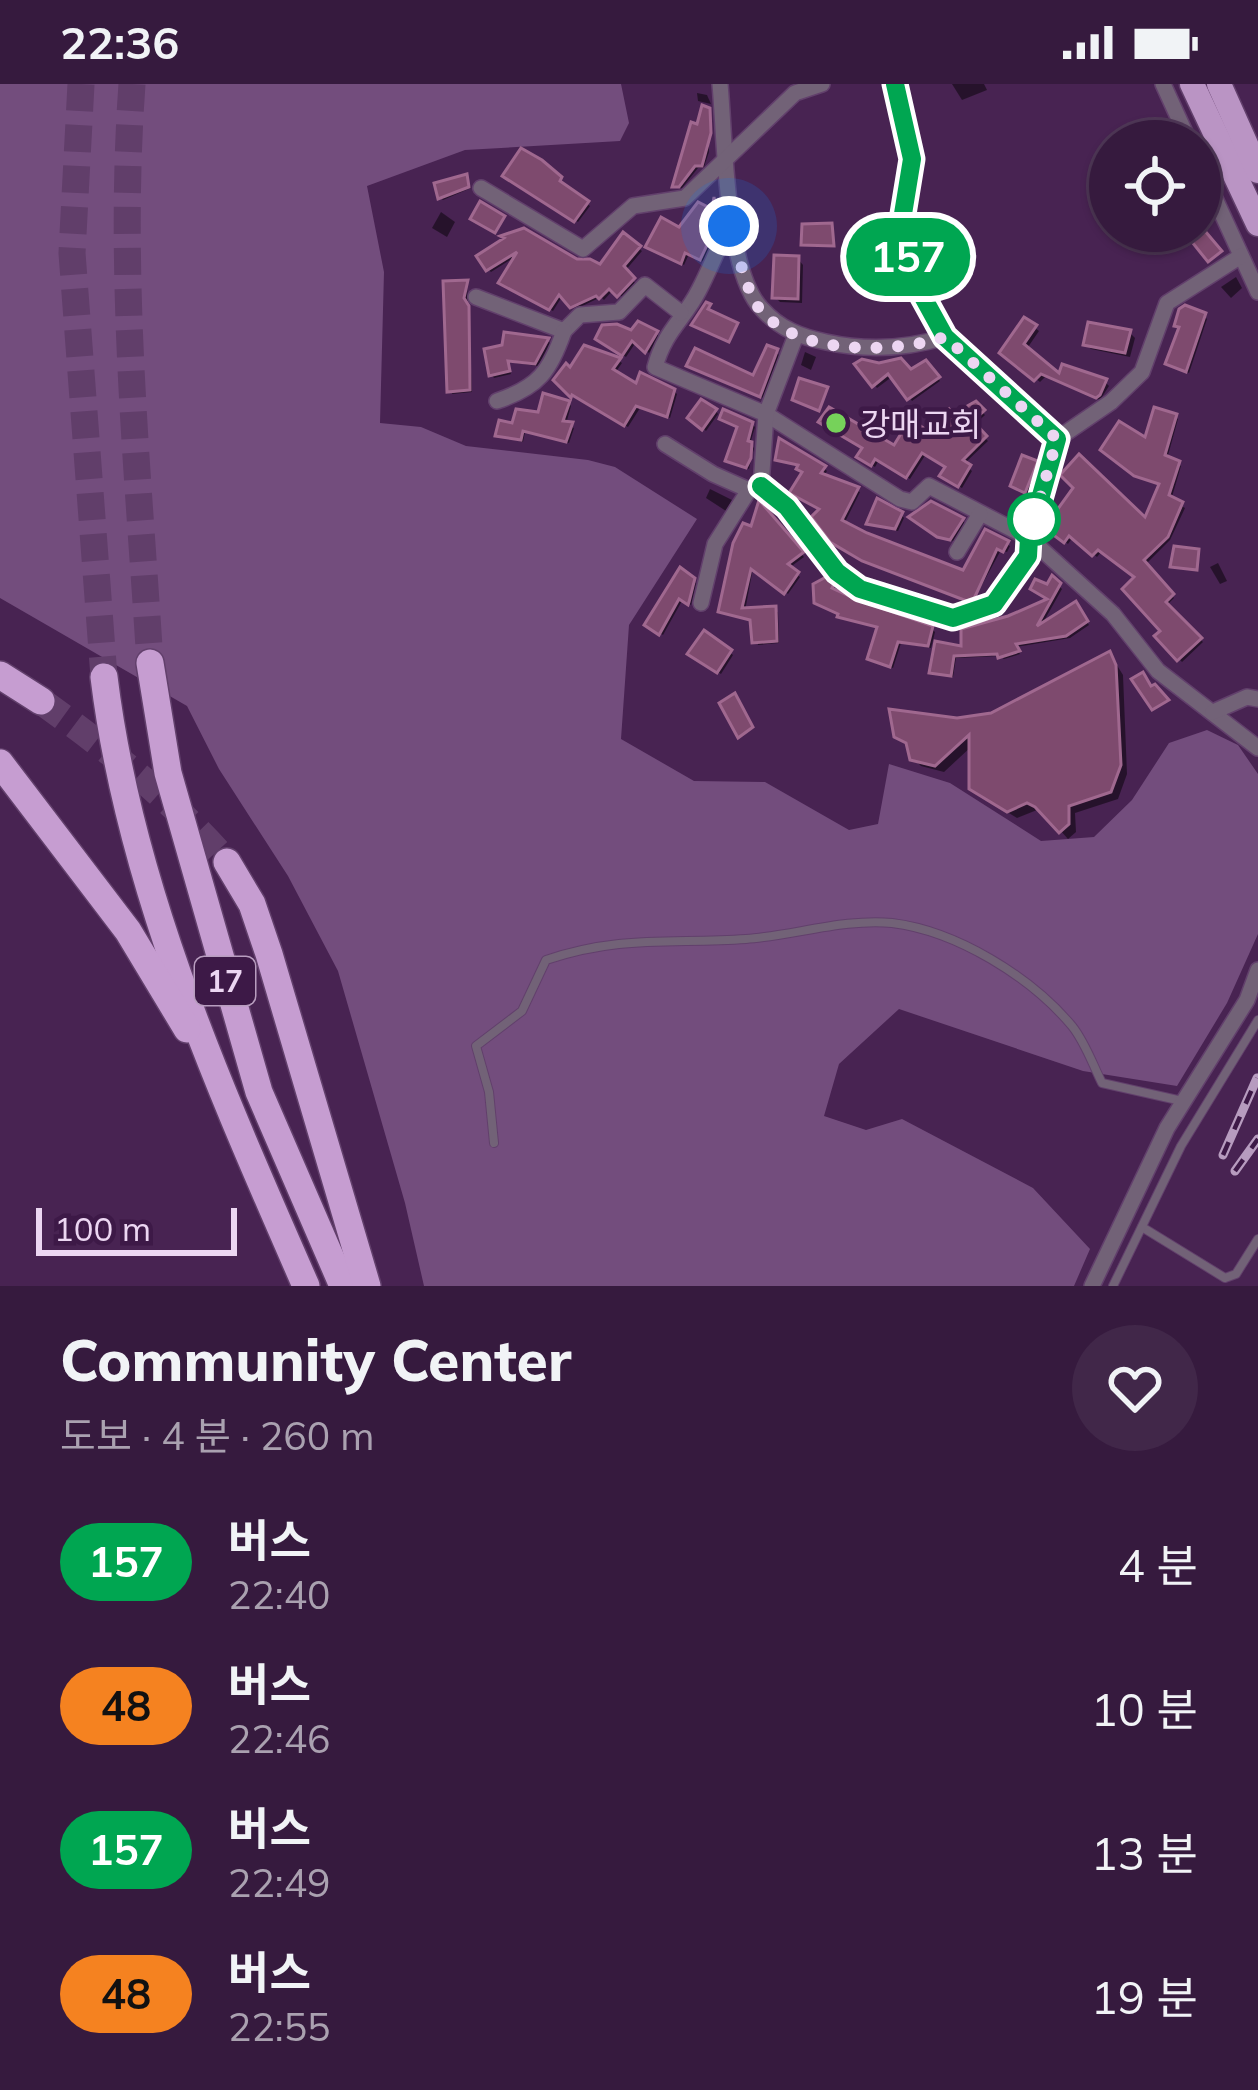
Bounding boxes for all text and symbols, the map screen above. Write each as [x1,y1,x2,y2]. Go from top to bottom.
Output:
text: 22:36 [60,14,179,70]
map controls [1089,120,1221,252]
button: locate [1089,120,1221,252]
your location [699,196,759,256]
line badge: 157 [839,218,977,296]
text: 157 [870,230,946,283]
place label: 강매교회 [860,403,981,444]
marker: 강매교회 [823,410,849,436]
unlabelled marker [1009,494,1059,544]
road number: 17 [195,957,255,1005]
scale bar [36,1202,237,1255]
text: 100 m [54,1208,151,1249]
text: Community Center [60,1324,571,1395]
button: heart [1072,1325,1198,1451]
text: 도보 · 4 분 · 260 m [60,1411,375,1460]
text: 버스 [228,1512,311,1568]
text: 157 [88,1535,164,1588]
text: 4 분 [1118,1537,1198,1593]
text: 22:40 [228,1570,331,1619]
text: 버스 [228,1656,311,1712]
text: 48 [101,1679,151,1732]
text: 10 분 [1091,1681,1198,1737]
text: 22:46 [228,1714,331,1763]
text: 버스 [228,1800,311,1856]
text: 157 [88,1823,164,1876]
text: 13 분 [1091,1825,1198,1881]
text: 22:49 [228,1858,331,1907]
text: 버스 [228,1944,311,2000]
text: 48 [101,1967,151,2020]
text: 19 분 [1091,1969,1198,2025]
text: 22:55 [228,2002,331,2051]

